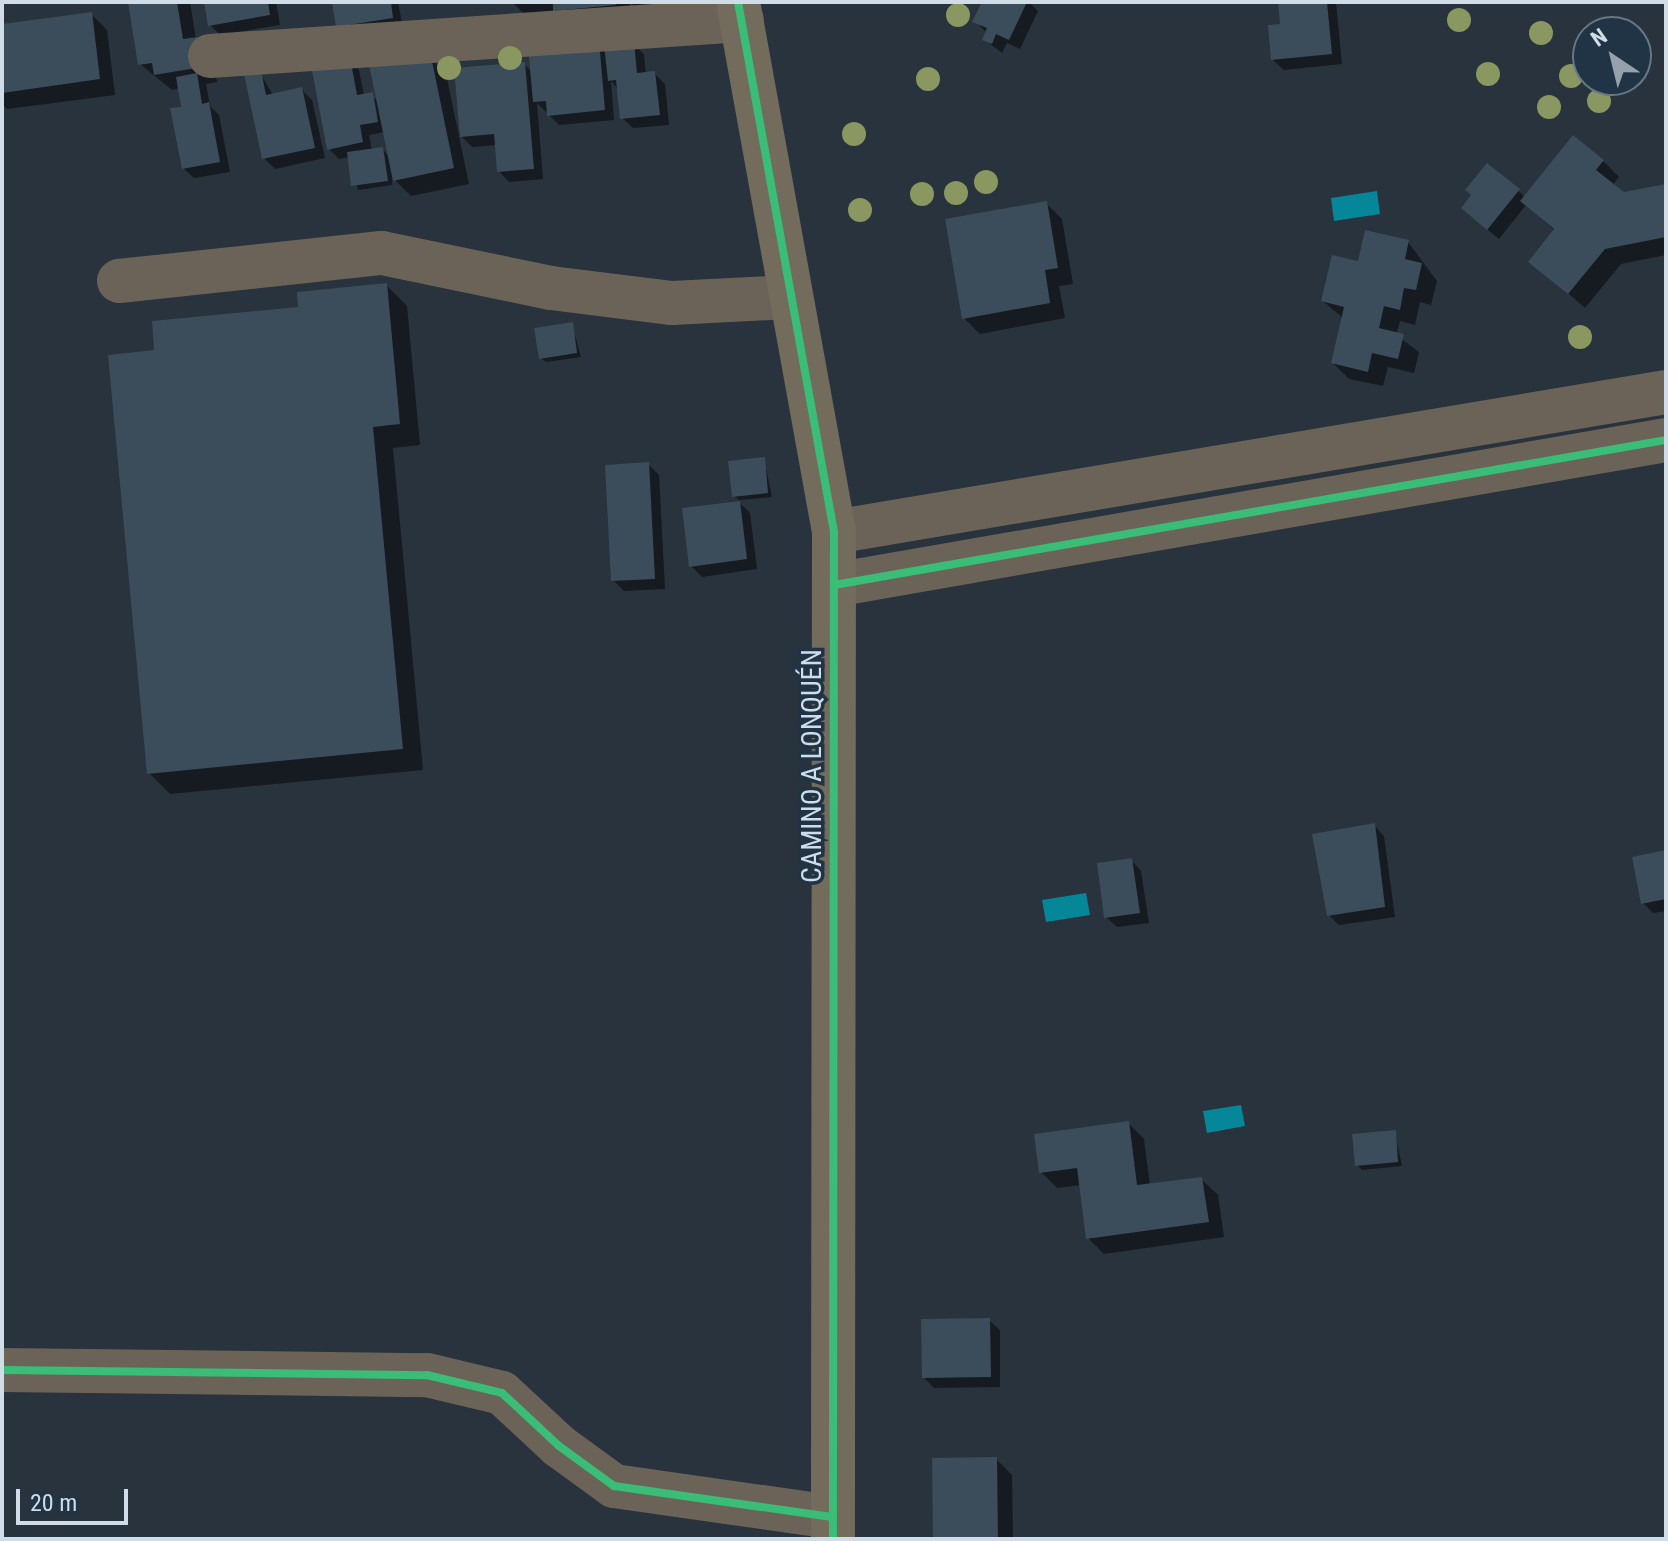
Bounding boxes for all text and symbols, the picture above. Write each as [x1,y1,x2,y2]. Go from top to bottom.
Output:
north arrow [1572,16,1652,96]
text: N [1586,23,1612,52]
street label: CAMINO A LONQUÉN [795,649,829,883]
scale bar [20,1473,132,1523]
text: 20 m [30,1489,77,1517]

